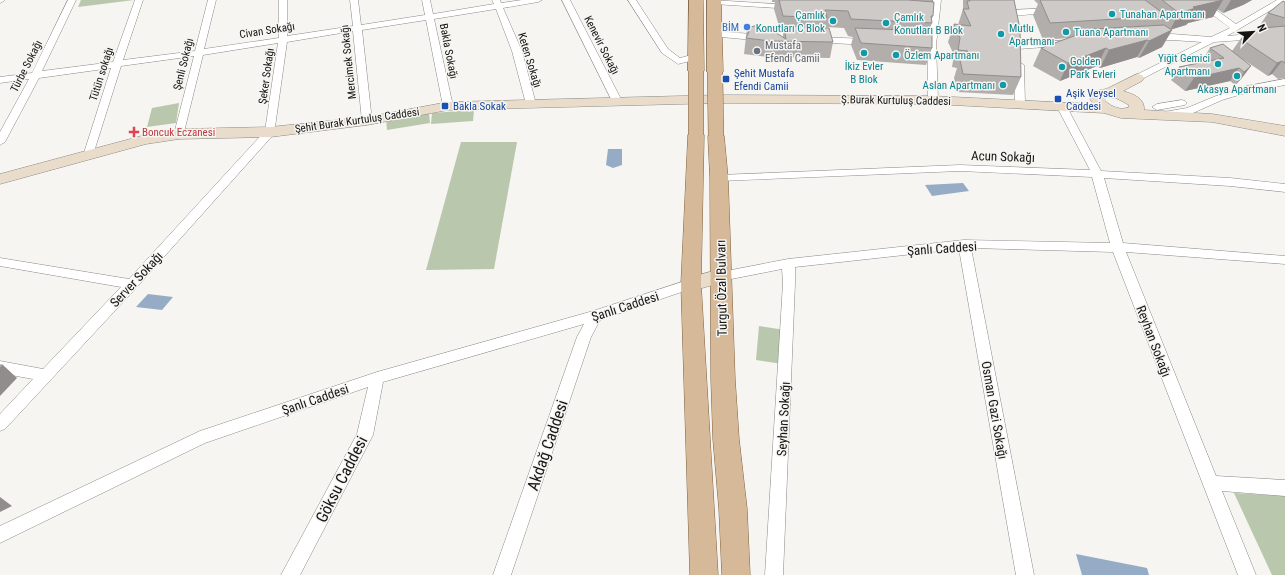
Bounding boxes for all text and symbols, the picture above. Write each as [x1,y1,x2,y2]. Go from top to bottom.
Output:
place label: Tunahan Apartmanı [1120,8,1205,21]
place label: Çamlık Konutları C Blok [756,9,825,35]
marker: Tunahan Apartmanı [1107,9,1117,19]
place label: Çamlık Konutları B Blok [894,11,963,37]
north arrow [1233,12,1273,52]
street label: Kenevir Sokağı [581,14,622,77]
marker: Çamlık Konutları C Blok [828,16,838,26]
marker: Çamlık Konutları B Blok [881,18,891,28]
street label: Civan Sokağı [238,20,296,41]
place label: BİM [722,21,739,34]
street label: Bakla Sokağı [437,22,460,80]
marker: BİM [742,22,752,32]
place label: Mutlu Apartmanı [1009,22,1054,48]
text: N [1254,22,1269,34]
street label: Mercimek Sokağı [338,24,359,100]
place label: Tuana Apartmanı [1074,26,1148,39]
marker: Tuana Apartmanı [1061,27,1071,37]
marker: Mutlu Apartmanı [996,29,1006,39]
street label: Keten Sokağı [515,31,544,89]
street label: Şenli Sokağı [171,37,196,92]
street label: Türbe Sokağı [8,38,45,94]
place label: Mustafa Efendi Camii [765,39,820,65]
street label: Tütün sokağı [87,46,116,103]
marker: Mustafa Efendi Camii [752,46,762,56]
street label: Şeker Sokağı [256,47,277,105]
marker: İkiz Evler B Blok [859,48,869,58]
place label: Özlem Apartmanı [904,49,979,62]
marker: Özlem Apartmanı [891,50,901,60]
place label: Yiğit Gemici Apartmanı [1158,52,1210,78]
place label: Golden Park Evleri [1070,55,1116,81]
marker: Yiğit Gemici Apartmanı [1213,59,1223,69]
place label: İkiz Evler B Blok [845,60,884,86]
marker: Golden Park Evleri [1057,62,1067,72]
place label: Şehit Mustafa Efendi Camii [734,67,794,93]
marker: Akasya Apartmanı [1232,71,1242,81]
marker: Şehit Mustafa Efendi Camii [721,74,731,84]
place label: Aslan Apartmanı [923,79,995,92]
marker: Aslan Apartmanı [998,80,1008,90]
place label: Akasya Apartmanı [1197,83,1277,96]
place label: Aşik Veysel Caddesi [1066,87,1116,113]
street label: Ş.Burak Kurtuluş Caddesi [841,93,951,108]
marker: Aşik Veysel Caddesi [1053,94,1063,104]
place label: Bakla Sokak [453,100,506,113]
marker: Bakla Sokak [440,101,450,111]
street label: Şehit Burak Kurtuluş Caddesi [294,105,420,136]
place label: Boncuk Eczanesi [142,126,215,139]
marker: Boncuk Eczanesi [129,127,139,137]
street label: Acun Sokağı [971,148,1035,165]
street label: Şanlı Caddesi [907,239,977,258]
street label: Turgut Özal Bulvarı [713,240,730,336]
street label: Server Sokağı [107,249,166,310]
street label: Şanlı Caddesi [590,289,661,324]
street label: Reyhan Sokağı [1133,304,1174,379]
street label: Osman Gazi Sokağı [978,360,1011,460]
street label: Şanlı Caddesi [280,381,351,418]
street label: Seyhan Sokağı [774,381,793,457]
street label: Akdağ Caddesi [523,397,572,493]
street label: Göksu Caddesi [312,433,371,526]

